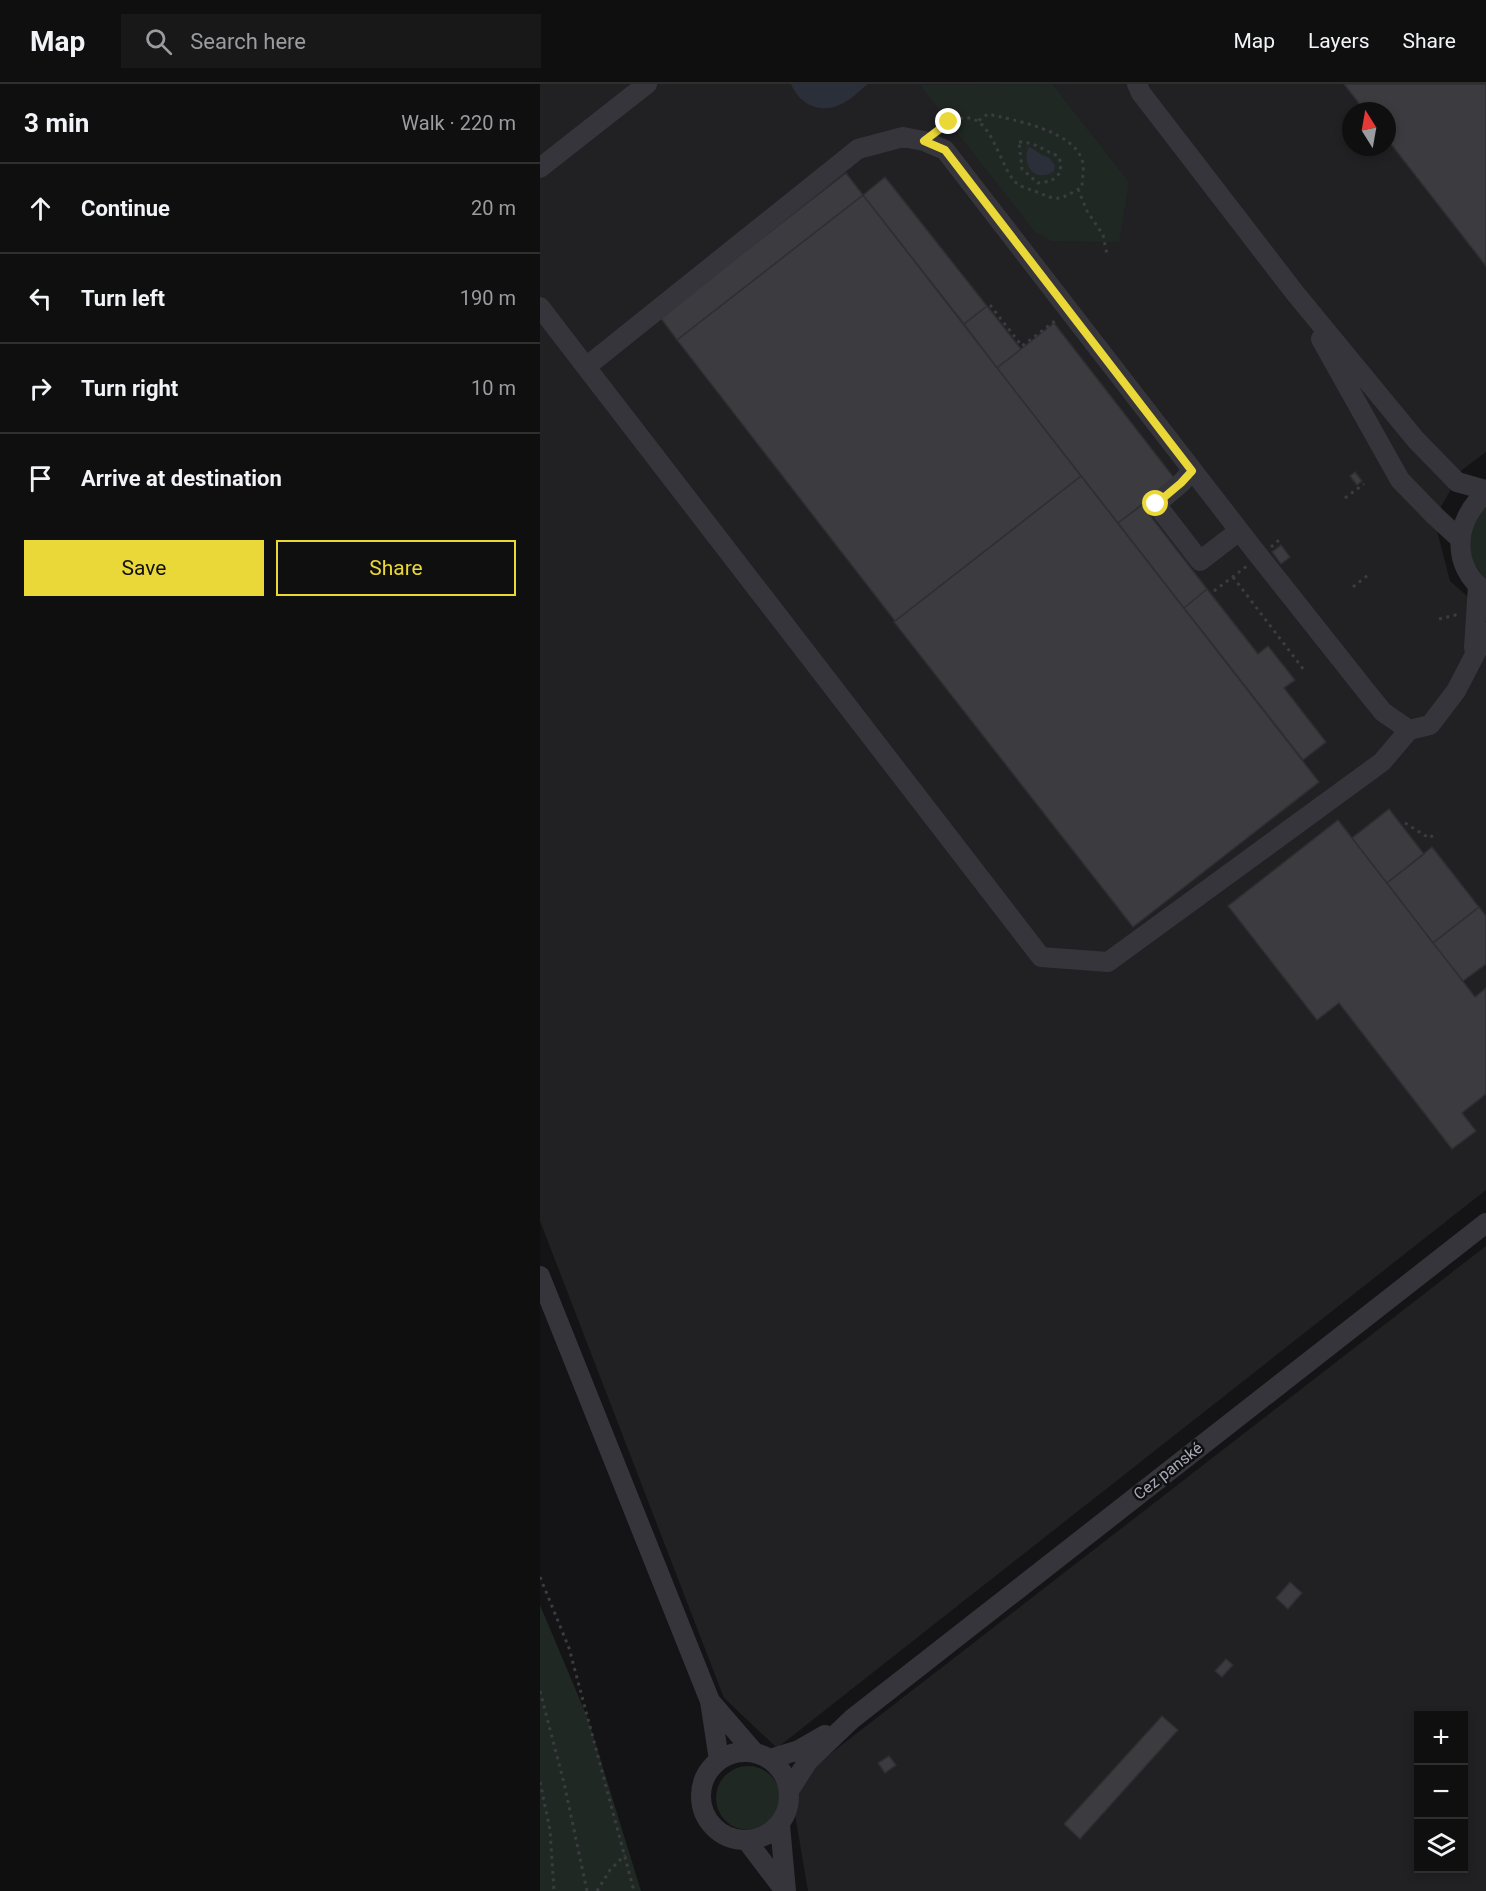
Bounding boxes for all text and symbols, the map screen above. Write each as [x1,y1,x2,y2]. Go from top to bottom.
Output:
search box [121,14,541,68]
text: Map [30,25,85,58]
icon: search [142,25,175,58]
text: Search here [190,29,306,54]
text: Map [1233,29,1275,53]
text: Layers [1308,29,1369,53]
text: Share [1402,29,1456,53]
north arrow [1342,102,1396,156]
text: 3 min [24,108,89,138]
route end [935,108,961,134]
text: Walk · 220 m [401,111,516,135]
icon: ahead [24,192,57,225]
text: Continue [81,196,170,221]
text: 20 m [471,196,516,220]
icon: left [24,282,57,315]
text: Turn left [81,286,165,311]
text: 190 m [460,286,516,310]
icon: right [24,372,57,405]
text: Turn right [81,376,178,401]
text: 10 m [471,376,516,400]
icon: arrive [24,462,57,495]
text: Arrive at destination [81,466,282,491]
route start [1142,490,1168,516]
button: Save [24,540,264,596]
button: Share [276,540,516,596]
street label: Cez panské [1130,1438,1206,1504]
map controls [1414,1711,1468,1873]
button: + [1414,1711,1468,1765]
button: − [1414,1765,1468,1819]
button: layers [1414,1819,1468,1873]

